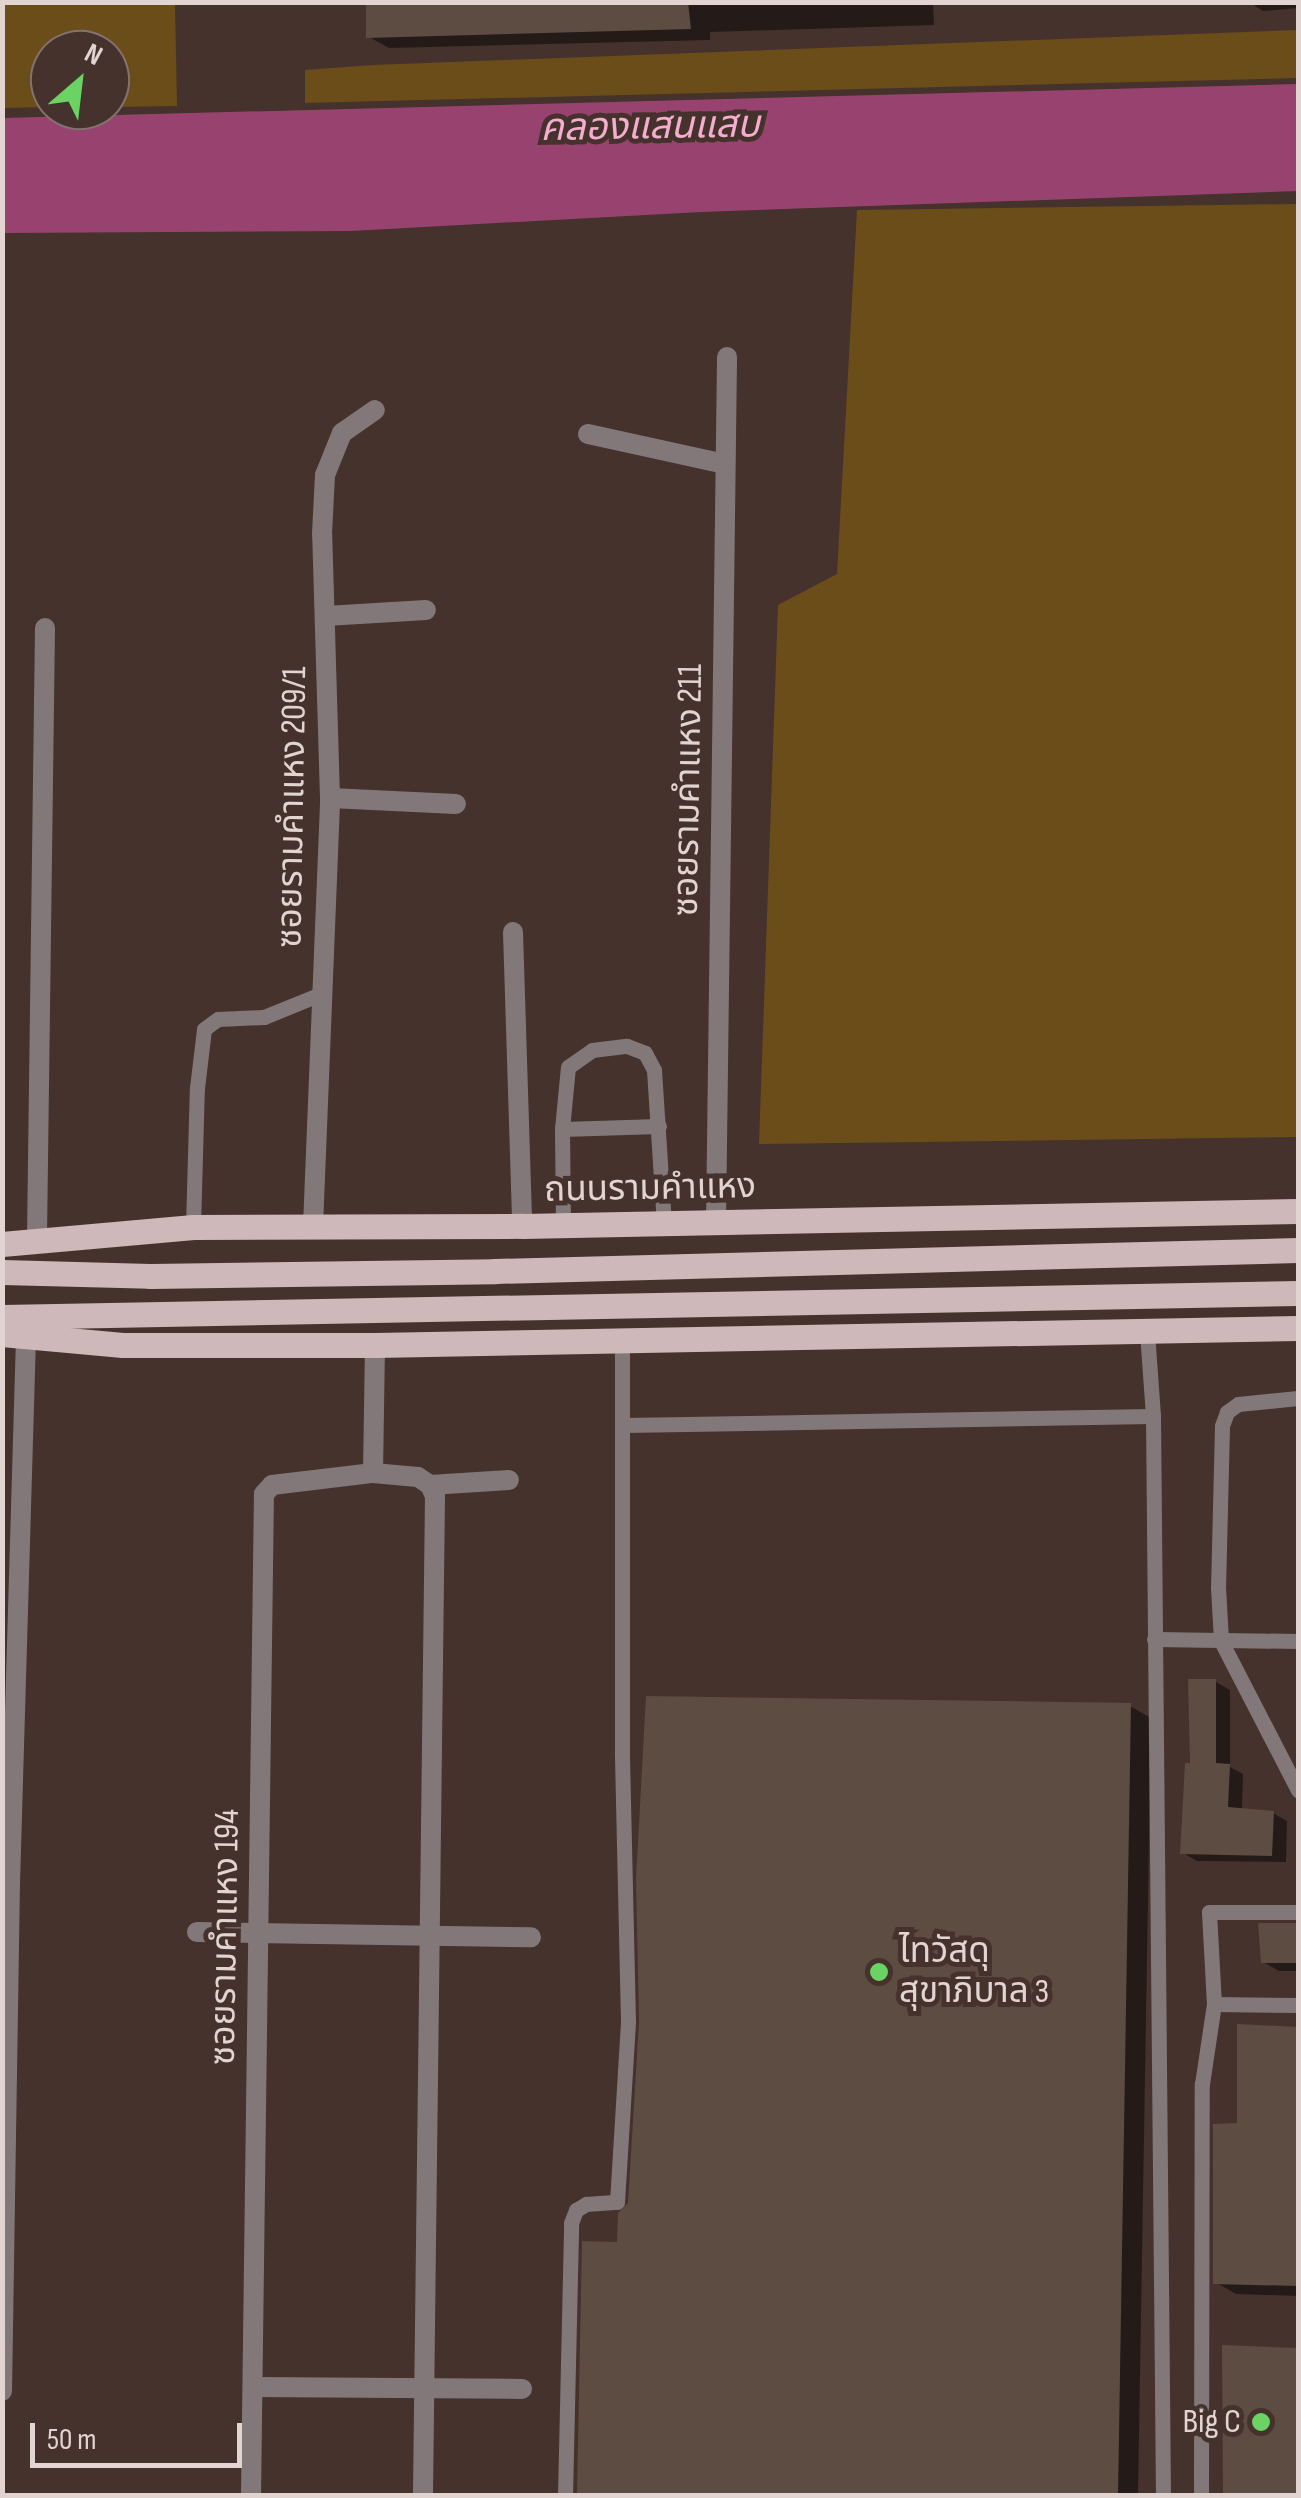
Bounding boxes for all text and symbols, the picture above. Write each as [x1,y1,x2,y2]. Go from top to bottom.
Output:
north arrow [30,30,130,130]
text: N [79,37,108,73]
water label: คลองแสนแสบ [540,102,760,152]
street label: ซอยรามคำแหง 211 [666,663,712,917]
street label: ซอยรามคำแหง 209/1 [270,666,316,948]
street label: ถนนรามคำแหง [544,1166,756,1212]
street label: ซอยรามคำแหง 194 [203,1809,249,2065]
place label: ไทวัสดุ สุขาภิบาล 3 [899,1931,1049,2013]
marker: ไทวัสดุ สุขาภิบาล 3 [868,1961,890,1983]
place label: Big C [1182,2401,1241,2443]
scale bar [35,2403,248,2465]
marker: Big C [1250,2411,1272,2433]
text: 50 m [47,2422,96,2458]

